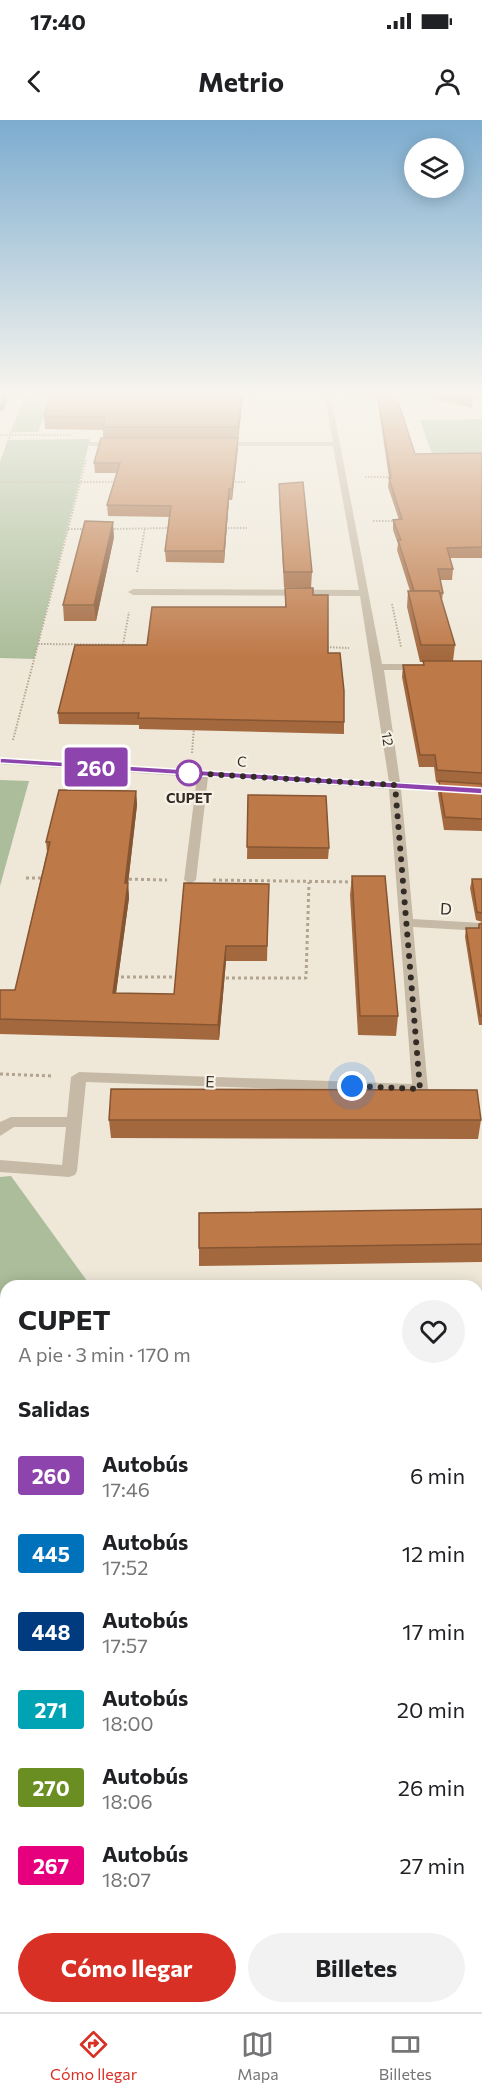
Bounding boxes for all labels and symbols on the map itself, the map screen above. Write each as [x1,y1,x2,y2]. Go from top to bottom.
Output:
street label: 12 [379,731,397,747]
line badge: 260 [62,748,130,786]
street label: C [237,752,247,770]
marker: CUPET [176,760,202,786]
place label: CUPET [166,789,212,806]
street label: D [440,898,452,918]
street label: E [205,1071,215,1091]
your location [337,1071,367,1101]

